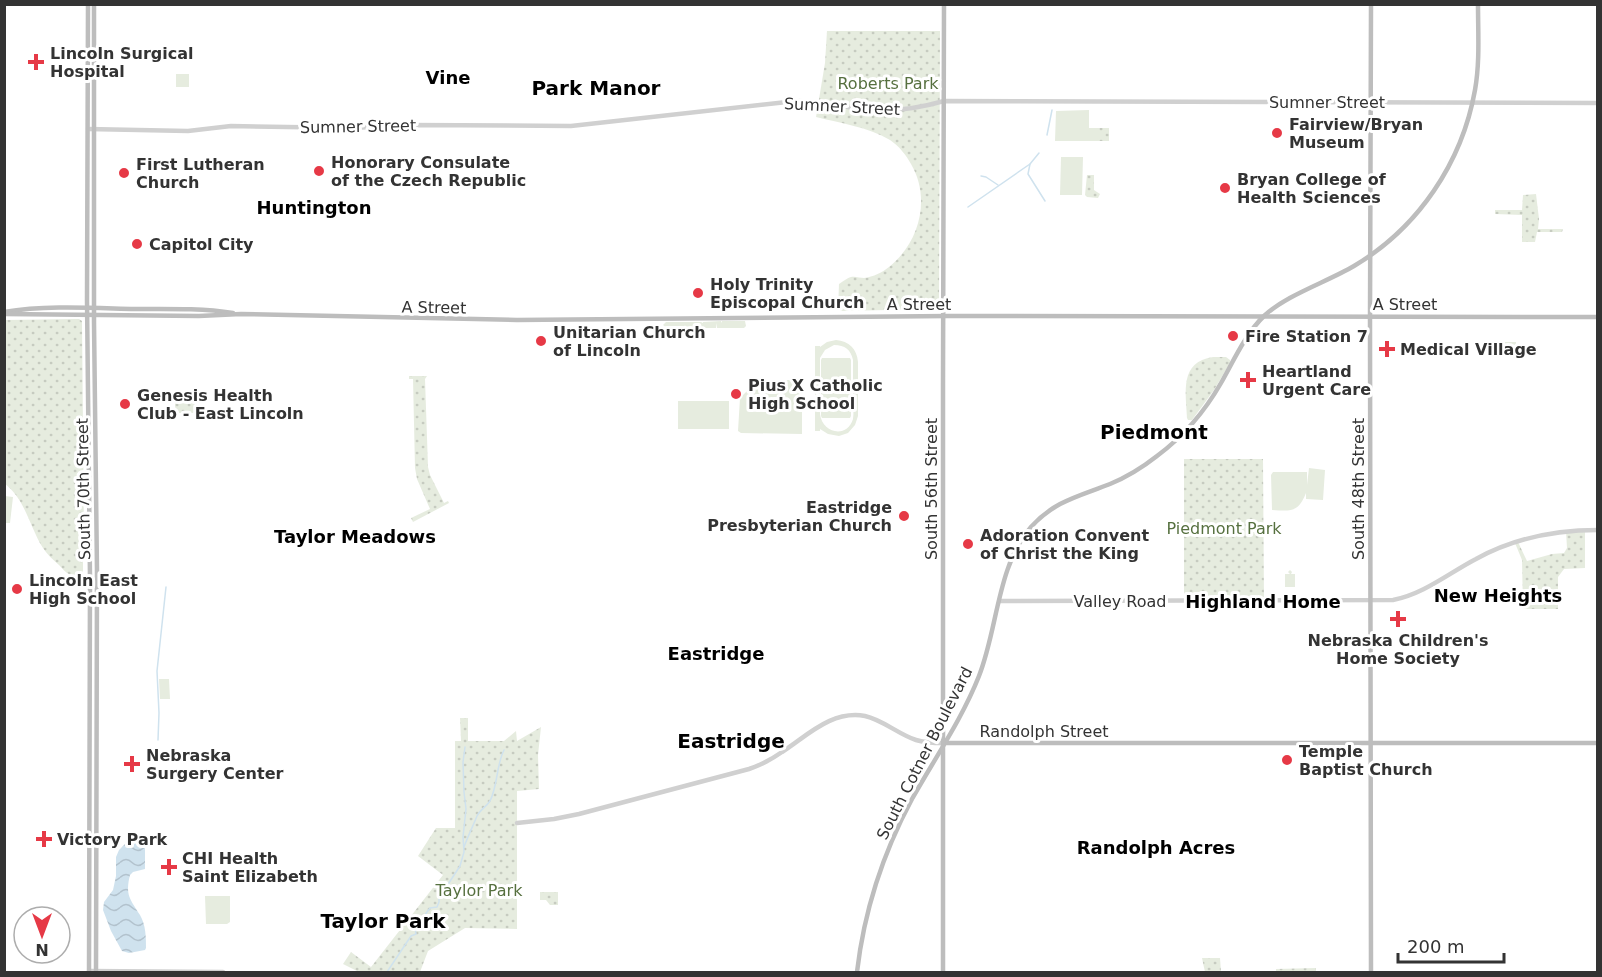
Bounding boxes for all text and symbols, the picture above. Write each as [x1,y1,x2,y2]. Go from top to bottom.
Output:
place label: Lincoln Surgical Hospital [50,44,194,81]
marker: Lincoln Surgical Hospital [27,53,45,71]
district label: Vine [426,67,470,88]
park label: Roberts Park [837,74,939,93]
district label: Park Manor [532,76,661,100]
street label: Sumner Street [1269,93,1385,112]
street label: Sumner Street [783,94,900,119]
place label: Fairview/Bryan Museum [1289,115,1423,152]
street label: Sumner Street [300,116,416,137]
marker: Fairview/Bryan Museum [1270,126,1284,140]
place label: Honorary Consulate of the Czech Republic [331,153,526,190]
place label: First Lutheran Church [136,155,265,192]
marker: Honorary Consulate of the Czech Republic [312,164,326,178]
marker: First Lutheran Church [117,166,131,180]
place label: Bryan College of Health Sciences [1237,170,1387,207]
marker: Bryan College of Health Sciences [1218,181,1232,195]
district label: Huntington [257,197,371,218]
place label: Capitol City [149,235,254,254]
marker: Capitol City [130,237,144,251]
place label: Holy Trinity Episcopal Church [710,275,864,312]
marker: Holy Trinity Episcopal Church [691,286,705,300]
street label: A Street [887,295,951,314]
street label: A Street [1373,295,1437,314]
street label: A Street [402,297,466,318]
place label: Unitarian Church of Lincoln [553,323,706,360]
place label: Fire Station 7 [1245,327,1368,346]
marker: Fire Station 7 [1226,329,1240,343]
marker: Unitarian Church of Lincoln [534,334,548,348]
marker: Medical Village [1378,340,1396,358]
place label: Medical Village [1400,340,1537,359]
place label: Heartland Urgent Care [1262,362,1371,399]
marker: Heartland Urgent Care [1239,371,1257,389]
place label: Pius X Catholic High School [748,376,883,413]
place label: Genesis Health Club - East Lincoln [137,386,304,423]
marker: Pius X Catholic High School [729,387,743,401]
marker: Genesis Health Club - East Lincoln [118,397,132,411]
street label: South 70th Street [73,418,94,560]
street label: South 56th Street [922,418,941,560]
street label: South 48th Street [1349,418,1368,560]
district label: Piedmont [1100,420,1208,444]
place label: Eastridge Presbyterian Church [707,498,892,535]
marker: Eastridge Presbyterian Church [897,509,911,523]
park label: Piedmont Park [1166,519,1282,538]
district label: Taylor Meadows [274,526,436,547]
place label: Adoration Convent of Christ the King [980,526,1149,563]
marker: Adoration Convent of Christ the King [961,537,975,551]
place label: Lincoln East High School [29,571,138,608]
marker: Lincoln East High School [10,582,24,596]
district label: New Heights [1434,585,1562,606]
district label: Highland Home [1185,591,1341,612]
street label: Valley Road [1074,592,1166,611]
marker: Nebraska Children's Home Society [1389,610,1407,628]
place label: Nebraska Children's Home Society [1307,631,1489,668]
district label: Eastridge [668,643,764,664]
street label: South Cotner Boulevard [873,664,976,843]
street label: Randolph Street [979,722,1109,741]
district label: Eastridge [677,729,785,753]
place label: Temple Baptist Church [1299,742,1433,779]
place label: Nebraska Surgery Center [146,746,283,783]
marker: Temple Baptist Church [1280,753,1294,767]
marker: Nebraska Surgery Center [123,755,141,773]
marker: Victory Park [35,830,53,848]
place label: Victory Park [57,830,168,849]
district label: Randolph Acres [1077,837,1235,858]
place label: CHI Health Saint Elizabeth [182,849,318,886]
marker: CHI Health Saint Elizabeth [160,858,178,876]
park label: Taylor Park [435,881,523,900]
north arrow [12,905,72,965]
district label: Taylor Park [320,909,446,933]
scale bar [1398,926,1504,964]
text: 200 m [1407,936,1465,957]
text: N [35,940,49,959]

